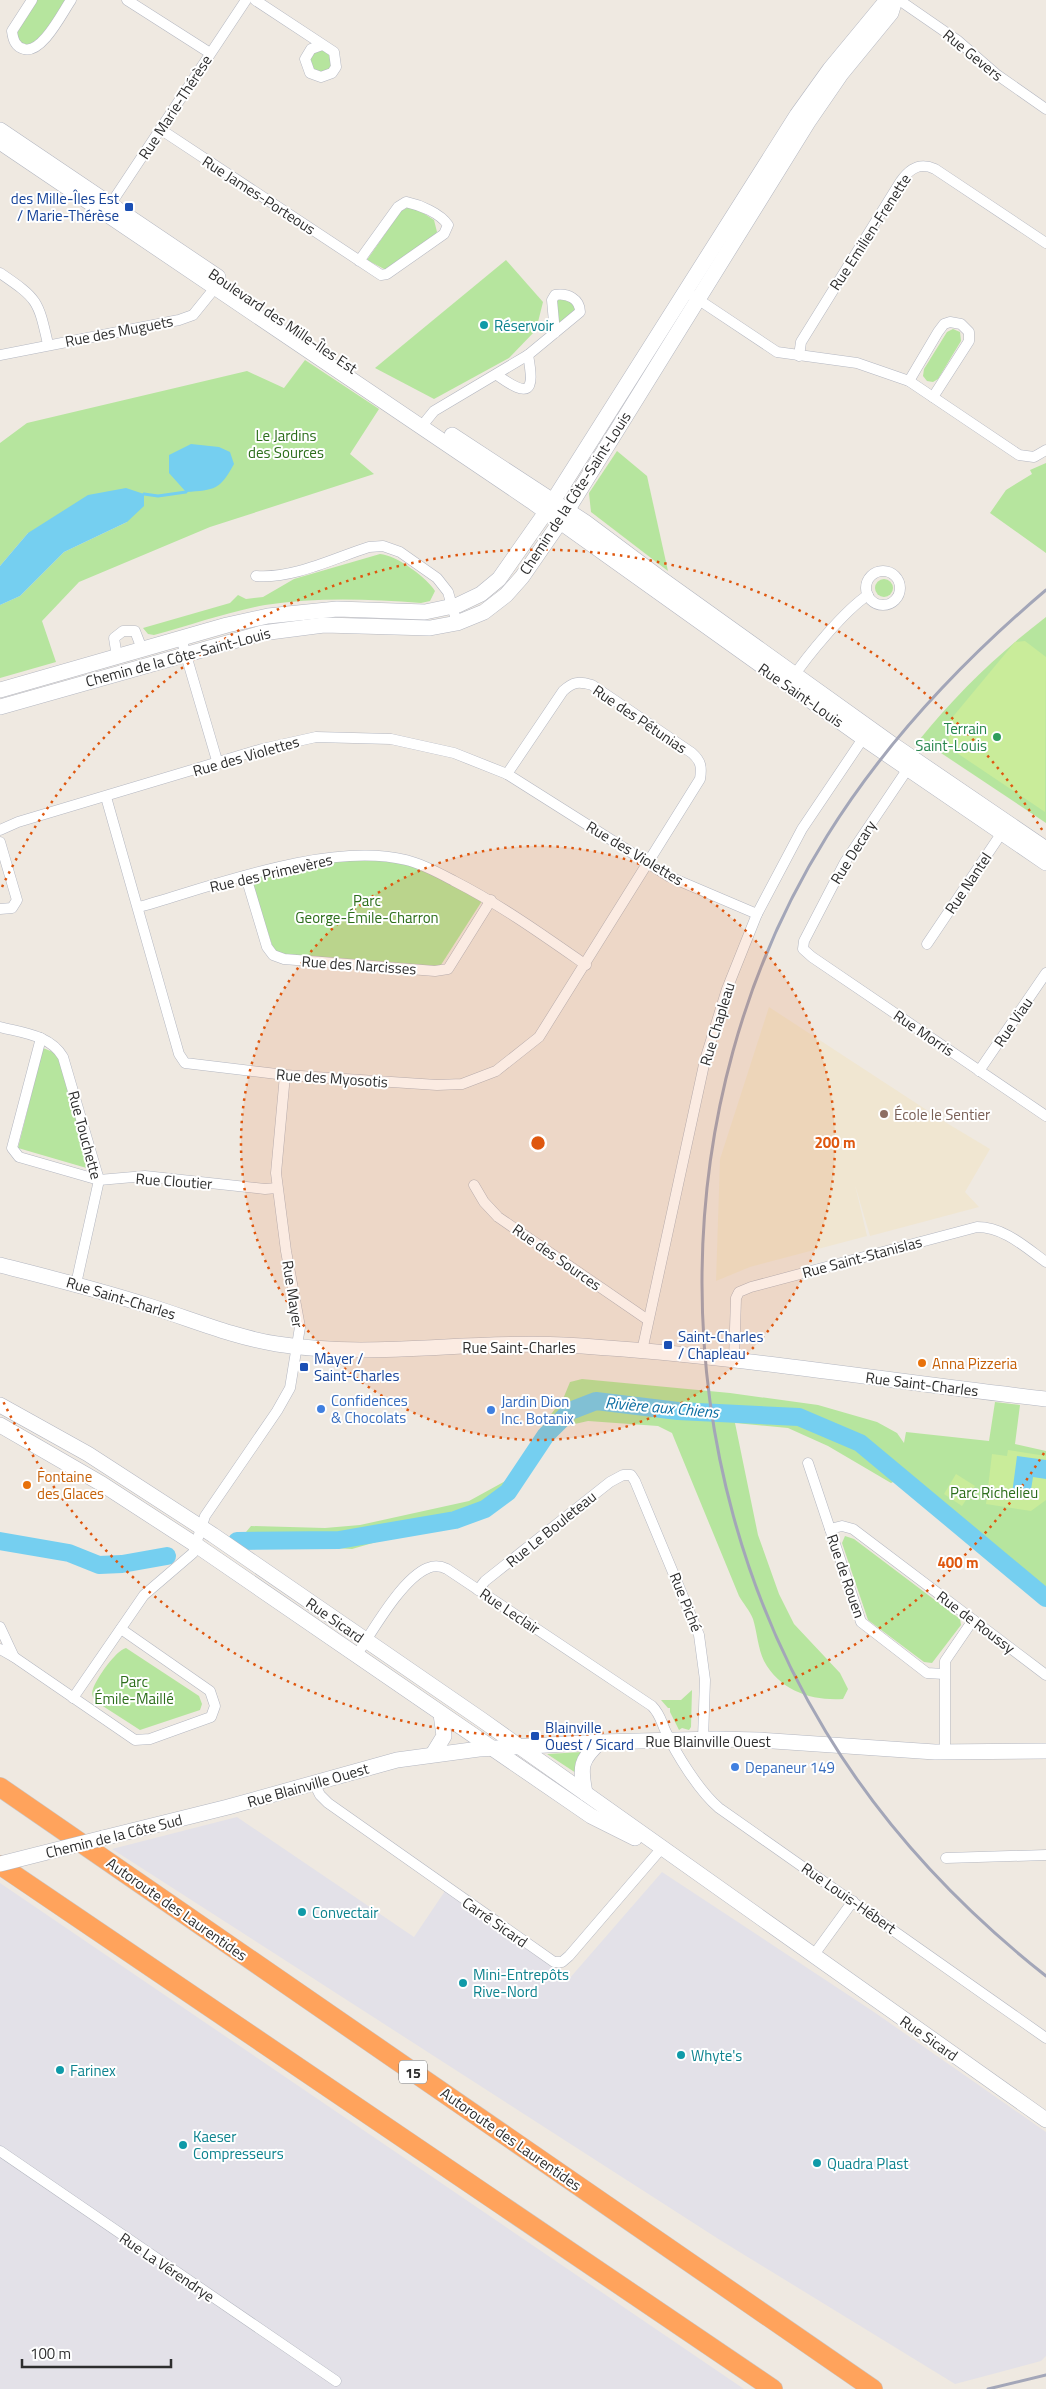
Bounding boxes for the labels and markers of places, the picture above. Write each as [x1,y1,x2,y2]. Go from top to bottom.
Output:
place label: des Mille-Îles Est / Marie-Thérèse [11,187,120,227]
marker: des Mille-Îles Est / Marie-Thérèse [123,201,135,213]
place label: Réservoir [494,314,554,337]
marker: Réservoir [478,319,490,331]
place label: Terrain Saint-Louis [915,717,987,757]
marker: Terrain Saint-Louis [991,731,1003,743]
place label: École le Sentier [894,1103,990,1126]
marker: École le Sentier [878,1108,890,1120]
centre of rings [529,1134,547,1152]
place label: Saint-Charles / Chapleau [678,1325,763,1365]
marker: Saint-Charles / Chapleau [662,1339,674,1351]
place label: Mayer / Saint-Charles [314,1347,399,1387]
place label: Anna Pizzeria [932,1352,1018,1375]
marker: Anna Pizzeria [916,1357,928,1369]
marker: Mayer / Saint-Charles [298,1361,310,1373]
place label: Confidences & Chocolats [331,1389,408,1429]
place label: Jardin Dion Inc. Botanix [501,1390,574,1430]
marker: Confidences & Chocolats [315,1403,327,1415]
marker: Jardin Dion Inc. Botanix [485,1404,497,1416]
place label: Fontaine des Glaces [37,1465,104,1505]
marker: Fontaine des Glaces [21,1479,33,1491]
place label: Blainville Ouest / Sicard [545,1716,634,1756]
marker: Blainville Ouest / Sicard [529,1730,541,1742]
place label: Depaneur 149 [745,1756,835,1779]
marker: Depaneur 149 [729,1761,741,1773]
place label: Convectair [312,1901,378,1924]
marker: Convectair [296,1906,308,1918]
place label: Mini-Entrepôts Rive-Nord [473,1963,569,2003]
marker: Mini-Entrepôts Rive-Nord [457,1977,469,1989]
place label: Whyte's [691,2044,742,2067]
marker: Whyte's [675,2049,687,2061]
place label: Farinex [70,2059,116,2082]
marker: Farinex [54,2064,66,2076]
place label: Kaeser Compresseurs [193,2125,284,2165]
marker: Kaeser Compresseurs [177,2139,189,2151]
place label: Quadra Plast [827,2152,909,2175]
marker: Quadra Plast [811,2157,823,2169]

